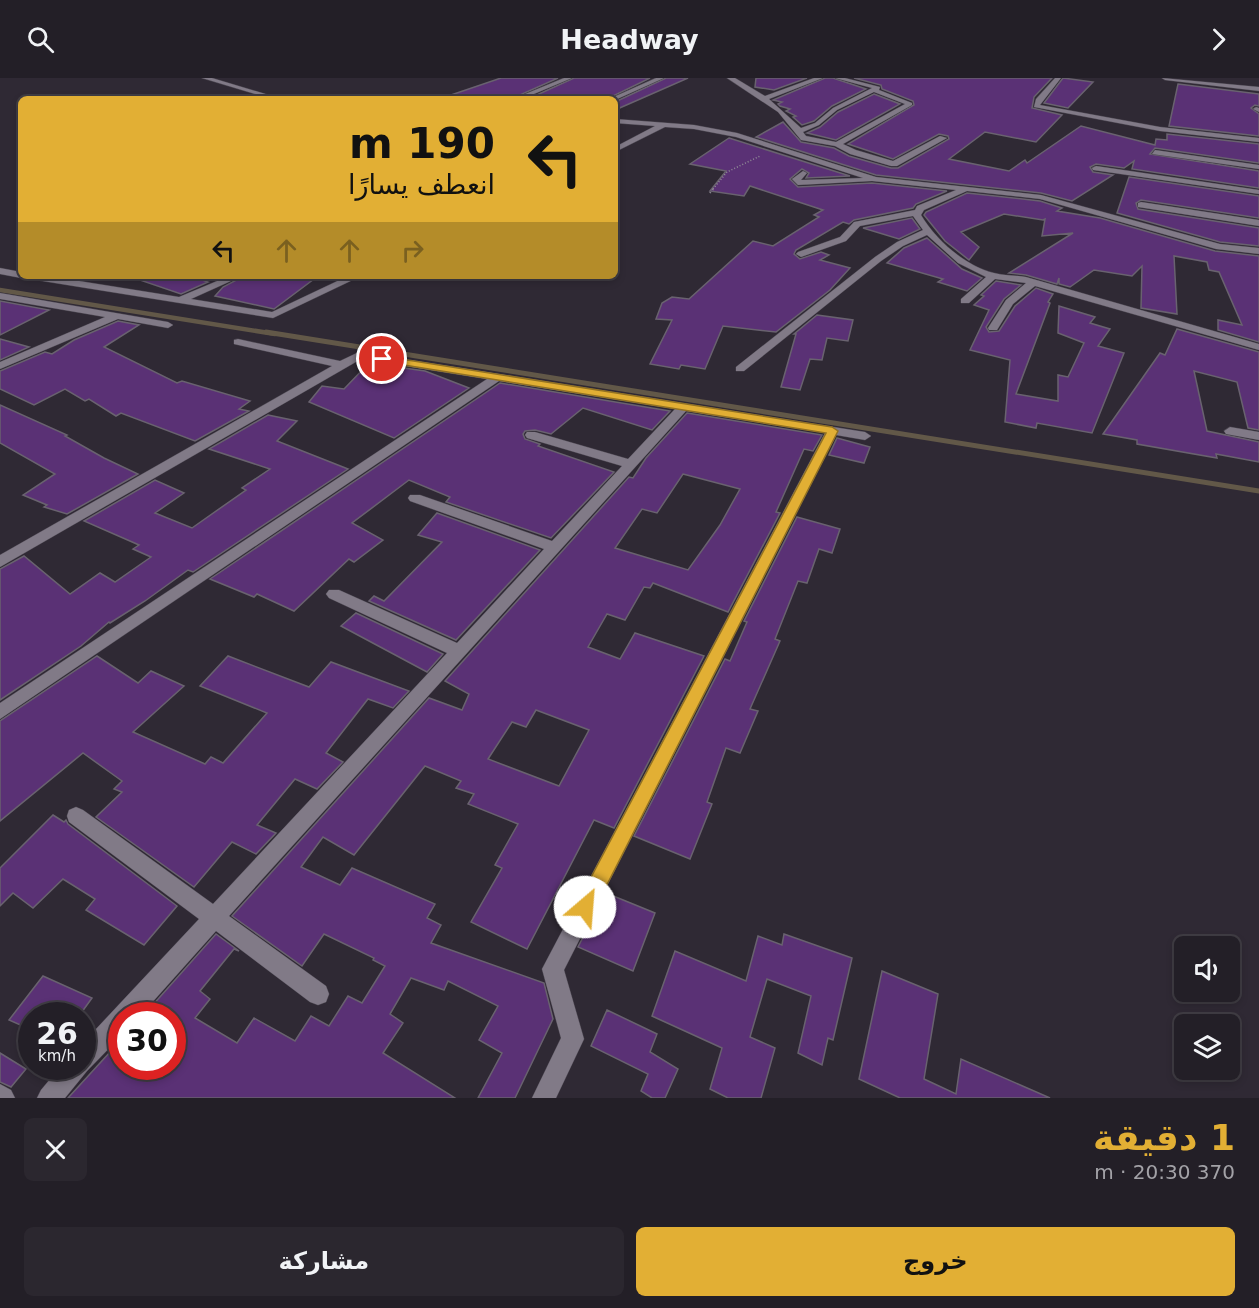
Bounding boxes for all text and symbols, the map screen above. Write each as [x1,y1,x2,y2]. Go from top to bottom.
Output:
icon: search [24,23,57,56]
icon: forward [1202,23,1235,56]
text: Headway [560,24,699,55]
text: 190 m [349,119,495,168]
icon: left [516,120,594,198]
text: انعطف يسارًا [348,169,495,200]
icon: left [207,234,240,267]
icon: ahead [270,234,303,267]
icon: ahead [333,234,366,267]
icon: right [396,234,429,267]
pin [356,333,407,384]
icon: arrive [365,342,398,375]
position arrow [553,875,617,939]
map controls [1174,936,1240,1080]
button: sound [1174,936,1240,1002]
speed limit sign: 30 [108,1002,186,1080]
button: layers [1174,1014,1240,1080]
text: 26 [36,1016,78,1051]
text: km/h [38,1047,76,1065]
text: 1 دقيقة [1093,1117,1235,1158]
button: close [24,1118,87,1181]
text: 370 m · 20:30 [1094,1160,1235,1184]
button: مشاركة [24,1227,624,1296]
button: خروج [636,1227,1235,1296]

